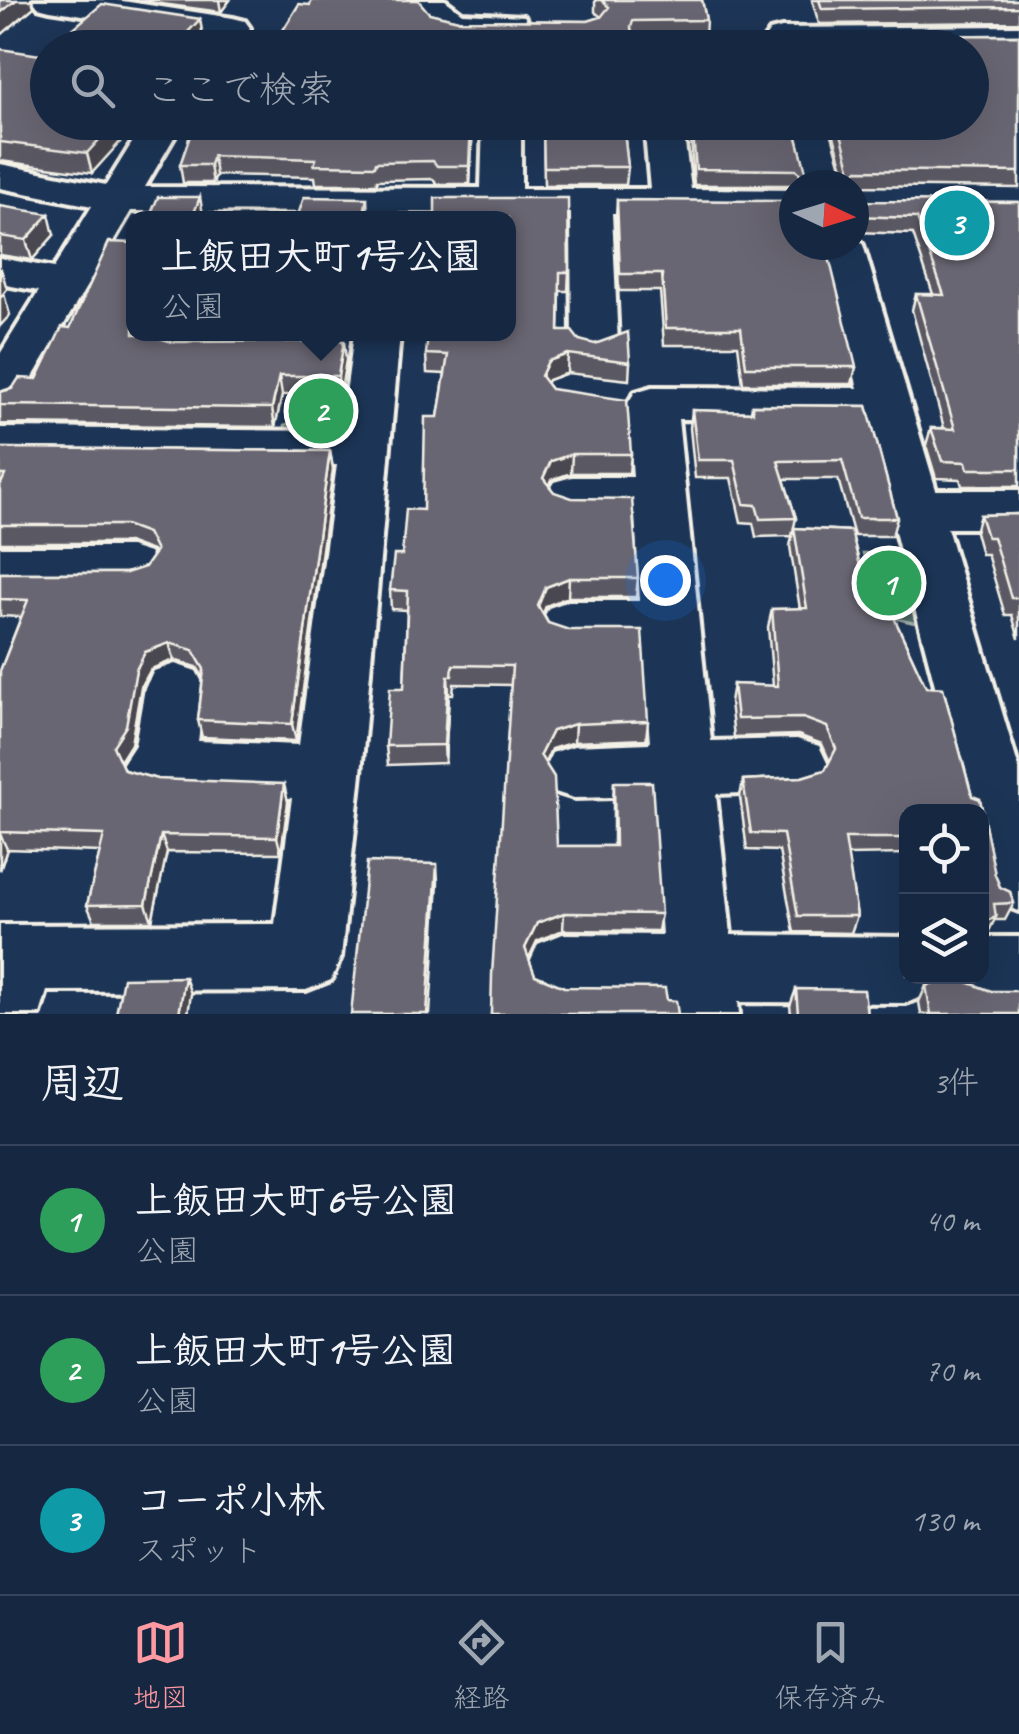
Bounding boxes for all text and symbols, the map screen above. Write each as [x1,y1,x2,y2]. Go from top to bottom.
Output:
search box [30,30,989,140]
icon: search [65,58,120,113]
text: ここで検索 [145,66,335,113]
north arrow [779,170,869,260]
pin: 3 [924,186,990,260]
popup [126,211,516,341]
text: 上飯田大町1号公園 [160,233,482,280]
text: 公園 [160,286,224,327]
pin: 2 [288,374,354,448]
pin: 1 [856,546,922,620]
your location [640,555,691,606]
map controls [899,804,989,984]
button: locate [899,804,989,894]
button: layers [899,894,989,984]
text: 周辺 [40,1057,124,1110]
text: 3件 [933,1062,979,1103]
text: 上飯田大町6号公園 [135,1177,457,1224]
text: 1 [65,1200,80,1241]
text: 40 m [925,1200,979,1241]
text: 公園 [135,1230,199,1271]
text: 上飯田大町1号公園 [135,1327,456,1374]
text: 2 [65,1350,80,1391]
text: 70 m [925,1350,979,1391]
text: 公園 [135,1380,199,1421]
text: コーポ小林 [135,1477,325,1524]
text: 3 [65,1500,80,1541]
text: 130 m [910,1500,979,1541]
text: スポット [135,1530,263,1571]
tab: 地図 [132,1615,189,1715]
tab: 経路 [453,1615,510,1715]
tab: 保存済み [774,1615,887,1715]

